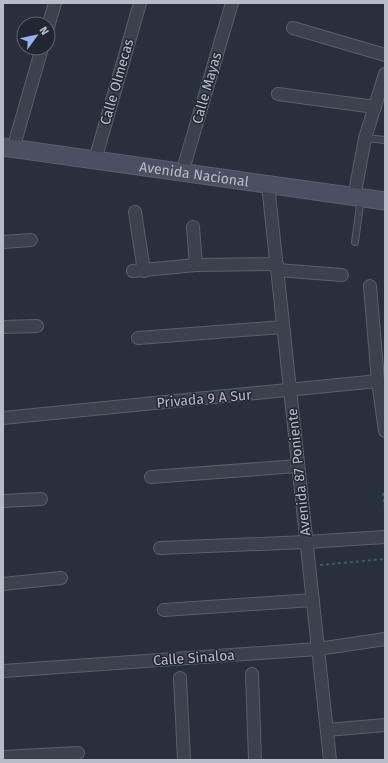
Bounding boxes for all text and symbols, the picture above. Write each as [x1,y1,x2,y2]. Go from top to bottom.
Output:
north arrow [16,16,56,56]
text: N [37,24,51,37]
street label: Calle Olmecas [97,37,138,127]
street label: Calle Mayas [189,50,225,126]
street label: Avenida Nacional [138,158,250,190]
street label: Privada 9 A Sur [156,386,253,412]
street label: Avenida 87 Poniente [284,407,314,537]
street label: Calle Sinaloa [153,647,235,669]

